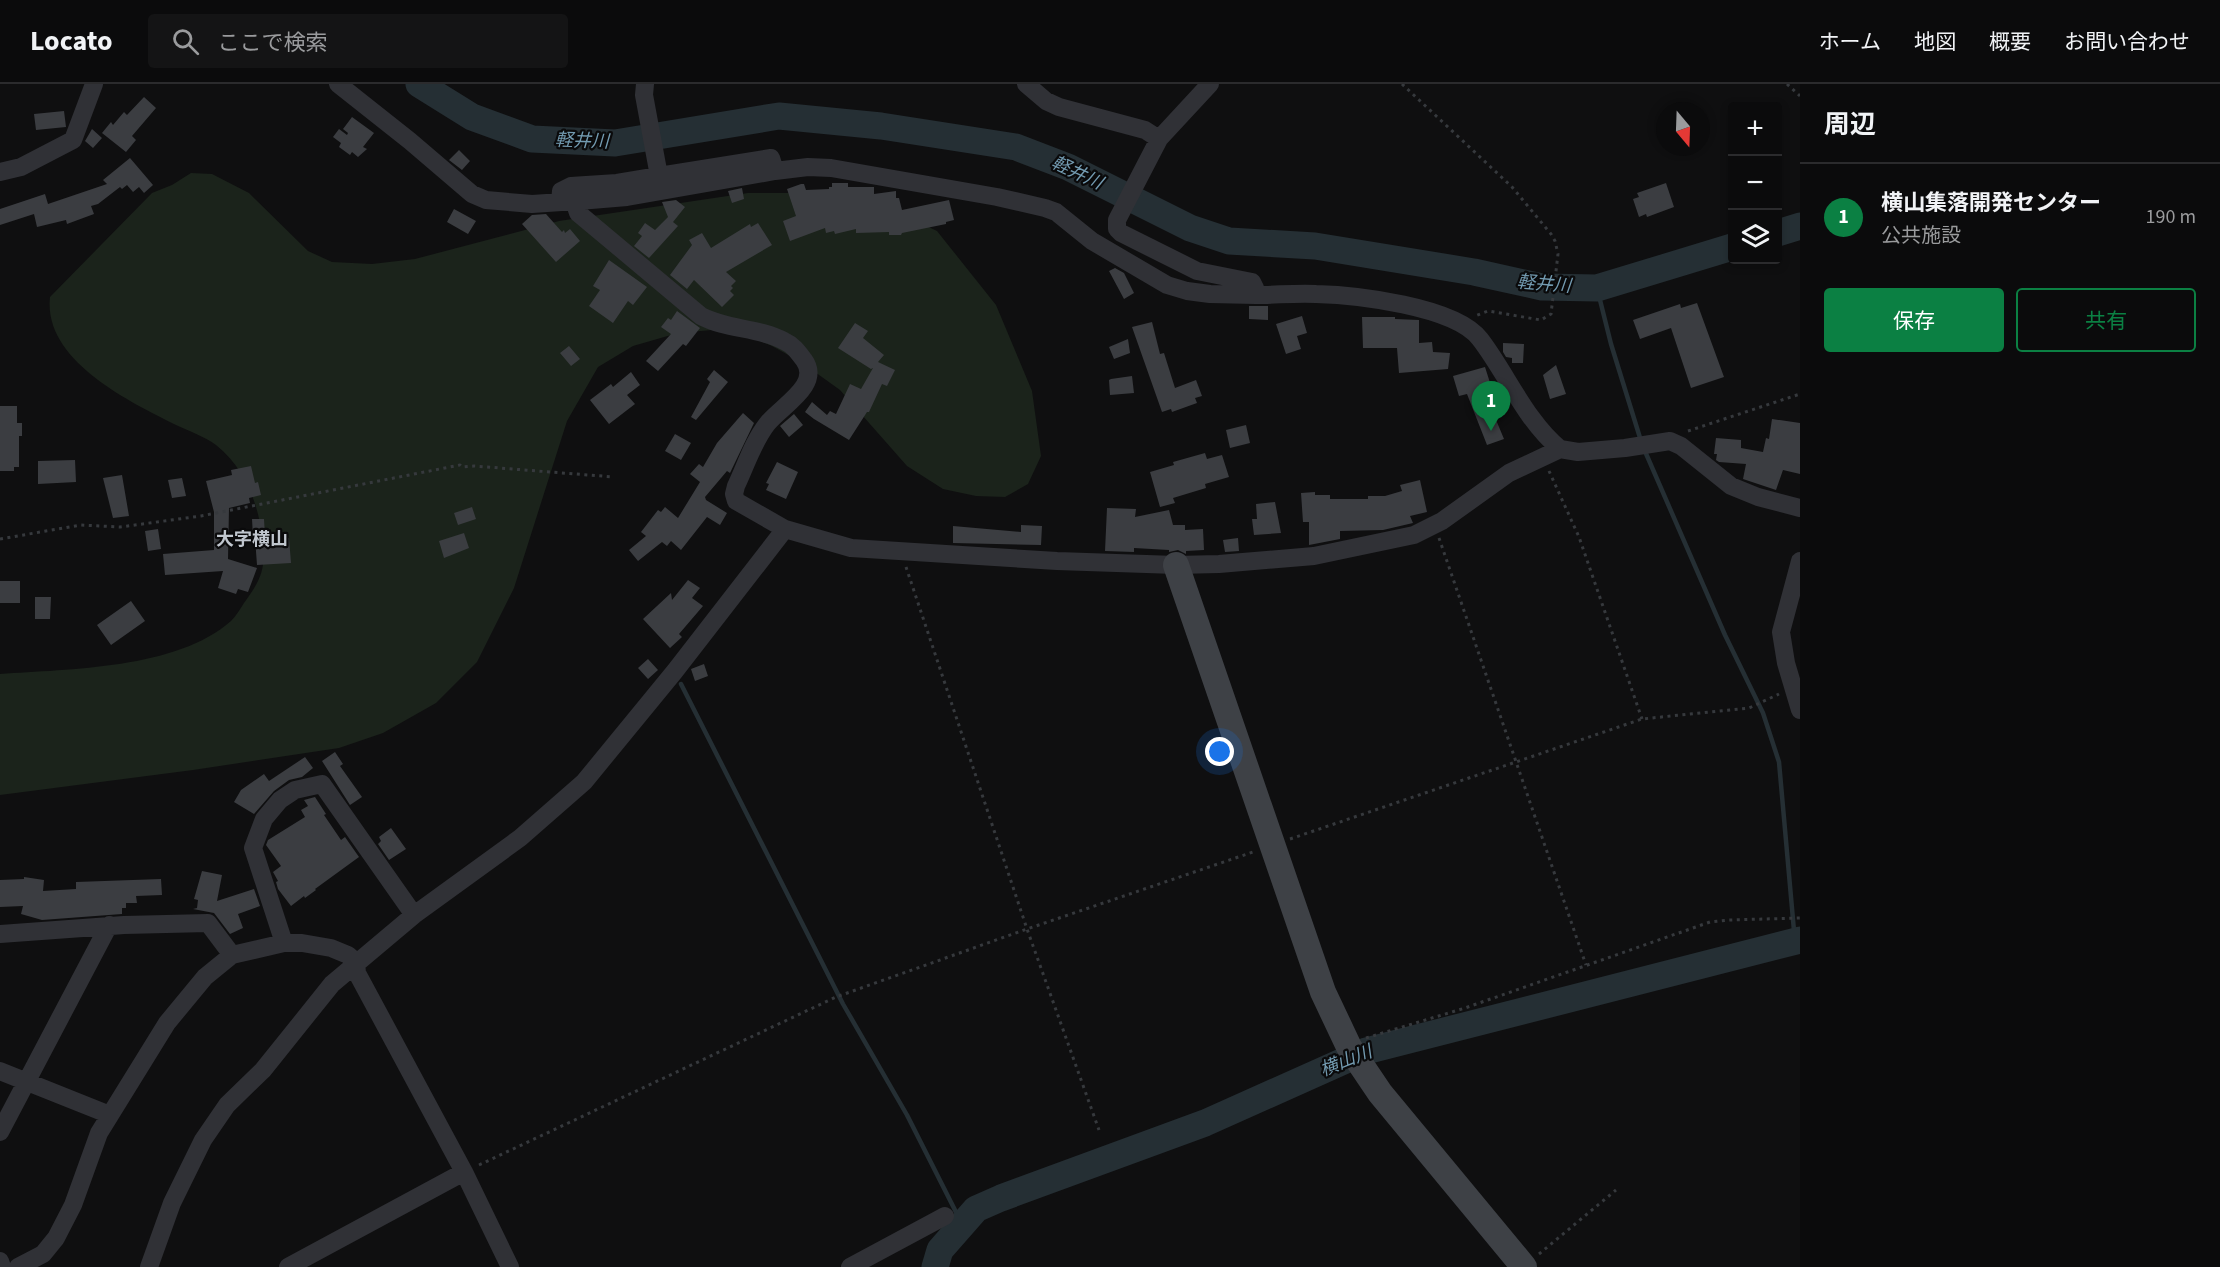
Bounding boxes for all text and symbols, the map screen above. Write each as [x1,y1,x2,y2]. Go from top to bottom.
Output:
search box [148,14,568,68]
text: Locato [30,21,112,61]
icon: search [169,25,202,58]
text: ここで検索 [217,27,328,59]
text: ホーム [1819,27,1881,57]
text: 地図 [1914,27,1956,57]
text: 概要 [1989,27,2031,57]
text: お問い合わせ [2064,27,2190,57]
north arrow [1656,102,1710,156]
map controls [1728,102,1782,264]
button: + [1728,102,1782,156]
text: 周辺 [1824,106,1876,143]
water label: 軽井川 [555,128,611,155]
water label: 軽井川 [1047,150,1109,197]
button: − [1728,156,1782,210]
text: 横山集落開発センター [1881,187,2101,219]
text: 1 [1838,203,1849,231]
text: 190 m [2146,203,2196,231]
button: layers [1728,210,1782,264]
text: 公共施設 [1881,222,1961,250]
water label: 軽井川 [1516,269,1574,299]
button: 保存 [1824,288,2004,352]
button: 共有 [2016,288,2196,352]
pin: 1 [1472,382,1510,431]
district label: 大字横山 [216,527,288,552]
your location [1205,737,1234,766]
water label: 横山川 [1316,1039,1378,1083]

